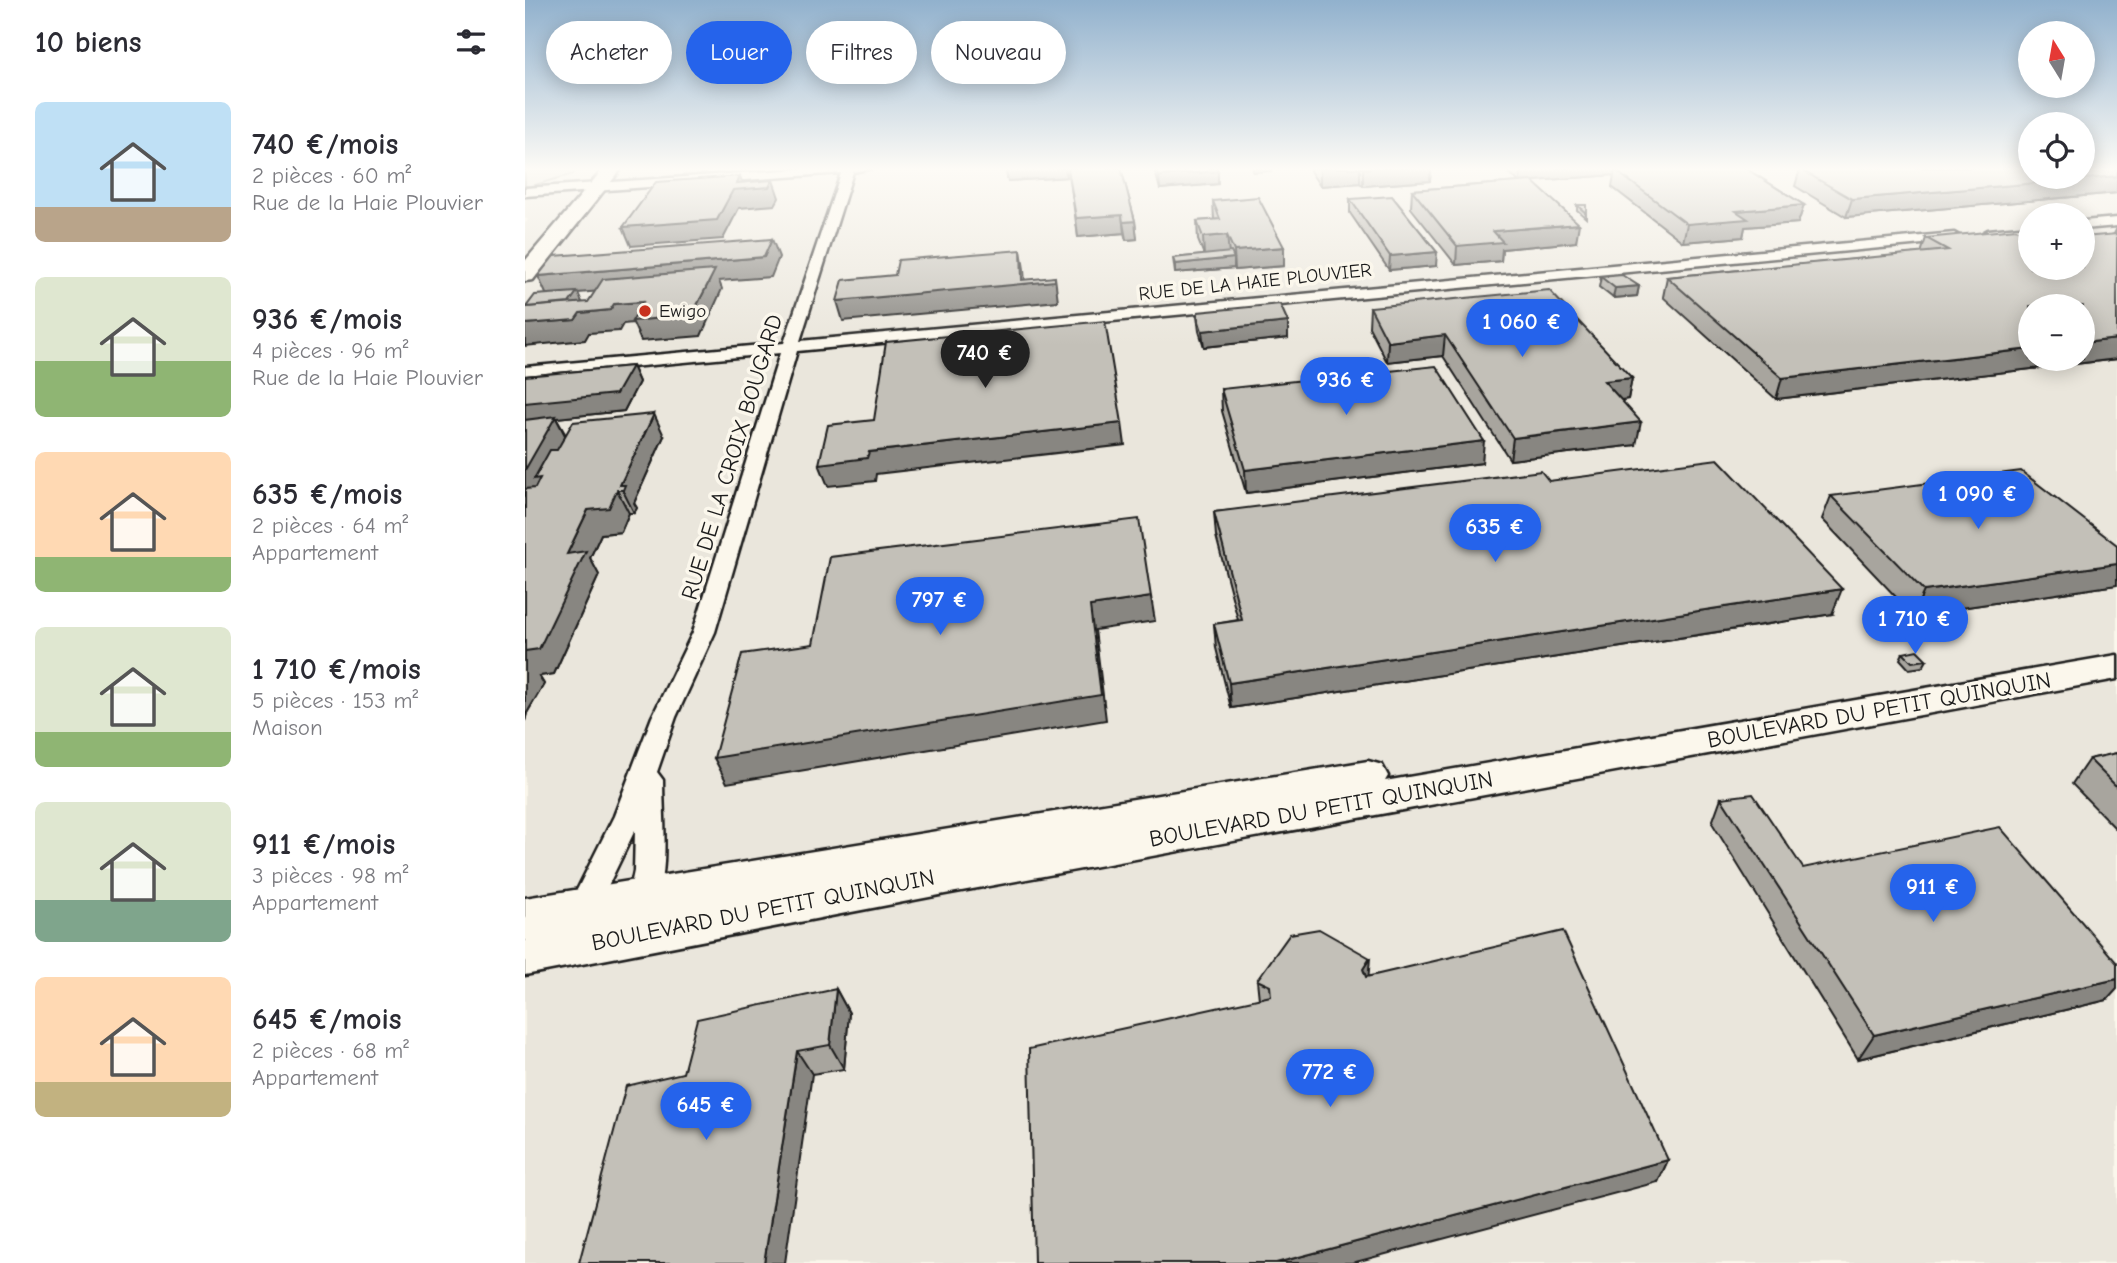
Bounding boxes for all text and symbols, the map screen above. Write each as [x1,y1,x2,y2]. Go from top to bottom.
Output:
chip: Acheter [546,21,672,84]
chip: Louer [686,21,792,84]
chip: Filtres [806,21,917,84]
chip: Nouveau [931,21,1066,84]
north arrow [2018,21,2095,98]
map controls [2018,21,2095,371]
icon: filters [452,23,490,61]
text: 10 biens [35,25,141,60]
button: locate [2018,112,2095,189]
text: 740 €/mois [252,127,398,162]
icon: home [91,130,175,214]
text: 2 pièces · 60 m² [252,162,411,189]
text: Rue de la Haie Plouvier [252,189,483,216]
button: + [2018,203,2095,280]
street label: RUE DE LA HAIE PLOUVIER [1137,259,1373,305]
button: − [2018,294,2095,371]
place label: Ewigo [659,300,706,322]
pin: 1 060 € [1457,300,1587,359]
text: 936 €/mois [252,302,402,337]
marker: Ewigo [637,303,653,319]
icon: home [91,305,175,389]
text: 1 060 € [1482,308,1562,335]
street label: RUE DE LA CROIX BOUGARD [676,311,788,603]
pin: 740 € [936,330,1034,390]
text: 4 pièces · 96 m² [252,337,408,364]
text: 740 € [957,339,1013,366]
pin: 936 € [1297,358,1395,417]
text: Rue de la Haie Plouvier [252,364,483,391]
text: 936 € [1316,366,1376,393]
pin: 1 090 € [1913,472,2043,531]
text: 635 €/mois [252,477,402,512]
icon: home [91,480,175,564]
text: 1 090 € [1938,480,2018,507]
pin: 635 € [1446,504,1544,564]
text: 2 pièces · 64 m² [252,512,408,539]
text: 635 € [1465,513,1525,540]
text: Appartement [252,539,378,566]
pin: 797 € [891,578,989,637]
text: 797 € [912,586,968,613]
pin: 1 710 € [1850,596,1980,656]
text: 1 710 € [1878,605,1952,632]
text: 1 710 €/mois [252,652,421,687]
icon: home [91,655,175,739]
street label: BOULEVARD DU PETIT QUINQUIN [1705,666,2053,754]
text: 5 pièces · 153 m² [252,687,418,714]
text: Maison [252,714,323,741]
street label: BOULEVARD DU PETIT QUINQUIN [1147,765,1495,853]
text: 911 €/mois [252,827,395,862]
icon: home [91,830,175,914]
text: 3 pièces · 98 m² [252,862,408,889]
street label: BOULEVARD DU PETIT QUINQUIN [589,863,937,957]
pin: 911 € [1884,864,1982,924]
text: 911 € [1906,873,1960,900]
text: Appartement [252,889,378,916]
text: 645 €/mois [252,1002,402,1037]
icon: home [91,1005,175,1089]
text: 2 pièces · 68 m² [252,1037,409,1064]
pin: 772 € [1281,1050,1379,1109]
text: 772 € [1302,1058,1358,1085]
text: Appartement [252,1064,378,1091]
pin: 645 € [657,1082,755,1142]
text: 645 € [676,1091,736,1118]

